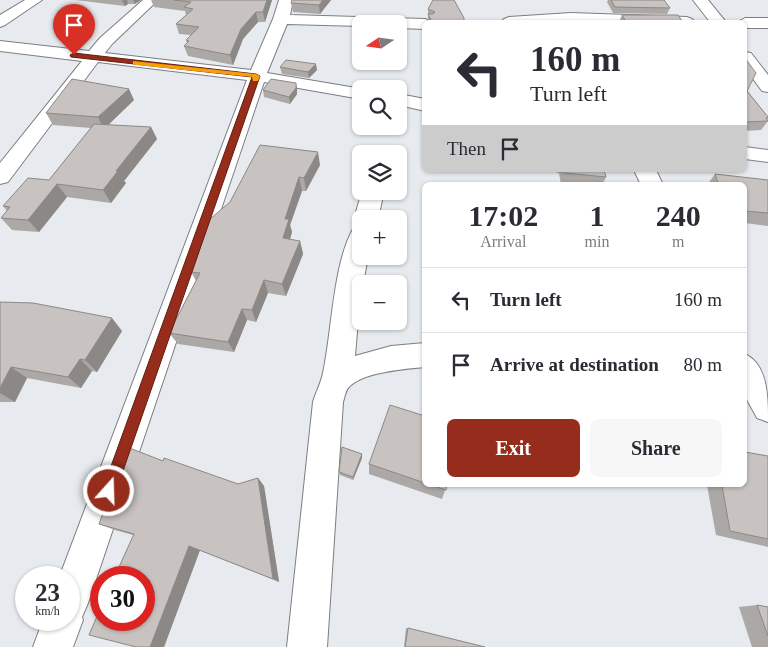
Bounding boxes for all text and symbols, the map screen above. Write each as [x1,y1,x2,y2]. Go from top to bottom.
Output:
pin [53,4,95,55]
icon: arrive [60,11,88,39]
north arrow [352,15,408,70]
map controls [352,15,407,330]
icon: left [447,40,512,105]
text: 160 m [530,40,620,79]
button: search [352,80,407,135]
text: Turn left [530,81,607,106]
icon: arrive [496,135,524,163]
text: Then [447,138,486,159]
button: layers [352,145,407,200]
text: 17:02 [468,199,538,232]
text: 1 [589,199,604,232]
text: 240 [656,199,701,232]
button: + [352,210,407,265]
text: Arrival [480,233,526,250]
text: min [585,233,609,250]
text: m [672,233,684,250]
button: − [352,275,407,330]
icon: left [447,286,475,314]
text: Turn left [490,289,562,310]
text: 160 m [674,289,722,310]
icon: arrive [447,351,475,379]
text: Arrive at destination [490,354,659,375]
text: 80 m [683,354,722,375]
button: Exit [447,419,580,477]
button: Share [590,419,722,477]
position arrow [82,464,134,516]
speed limit sign: 30 [90,566,155,631]
text: 23 [35,579,60,606]
text: km/h [35,604,60,618]

